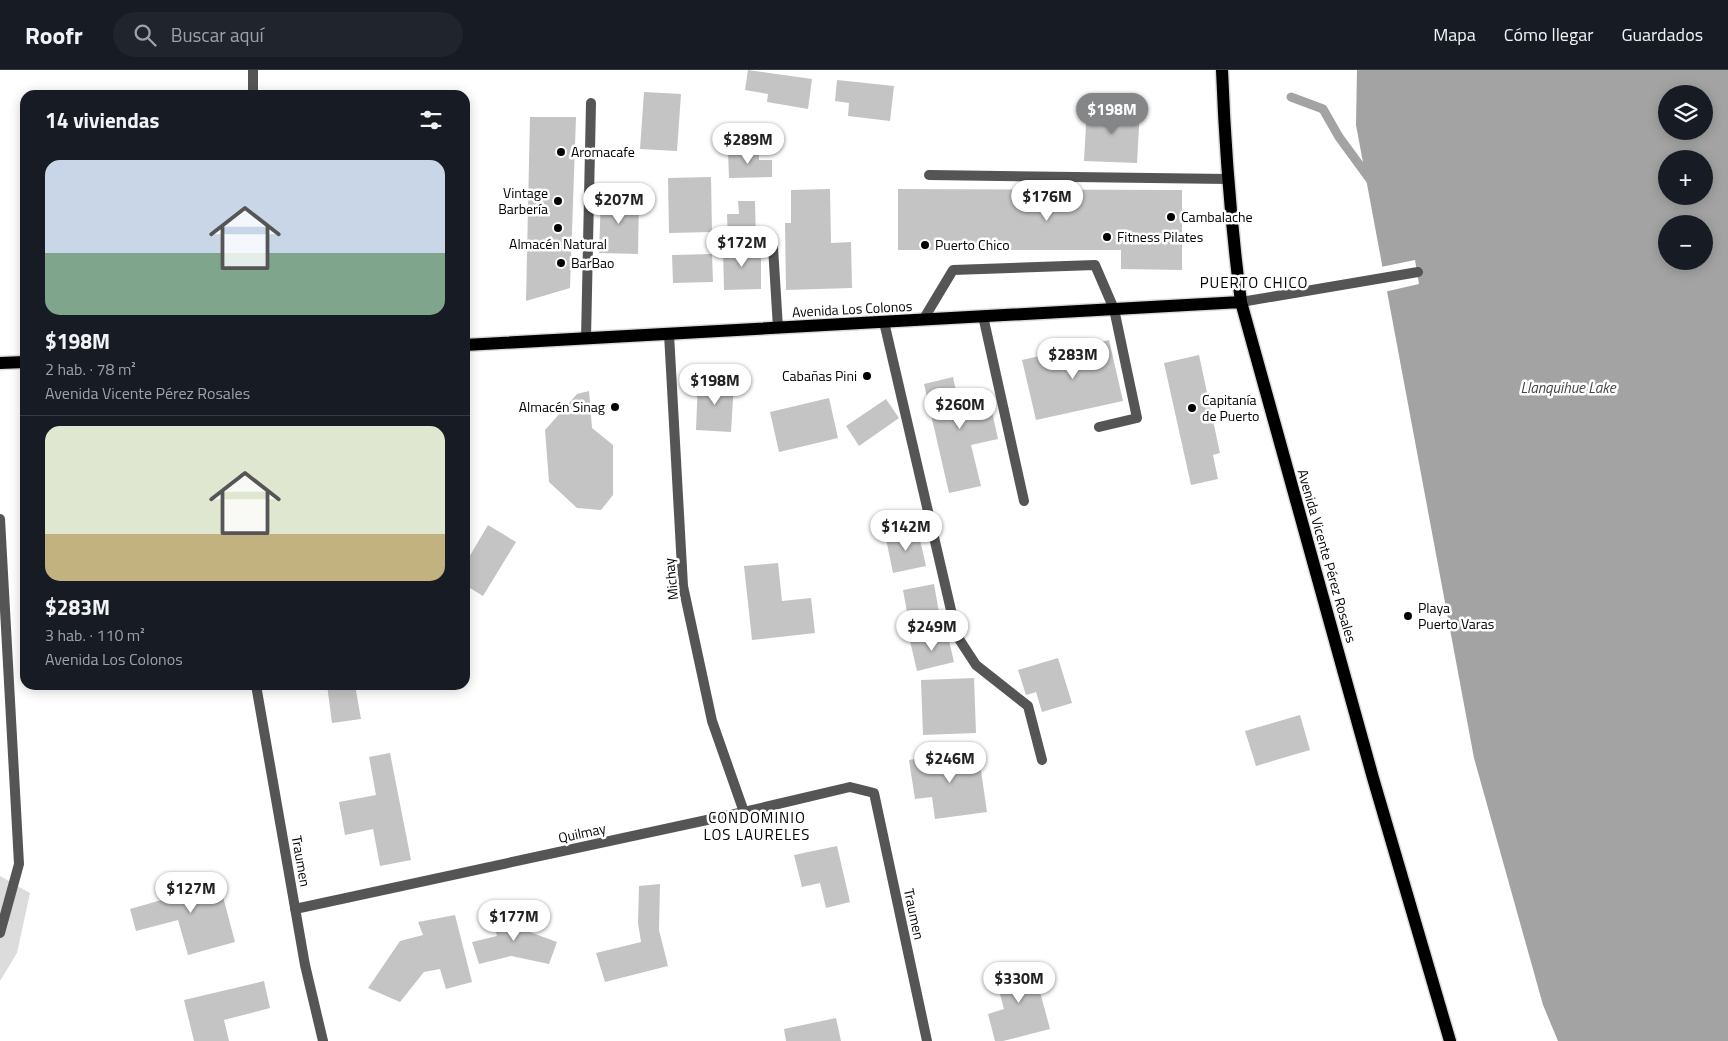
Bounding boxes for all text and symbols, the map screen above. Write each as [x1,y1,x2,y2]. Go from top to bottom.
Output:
search box [113,12,463,57]
text: Roofr [25,17,83,53]
text: Buscar aquí [171,20,264,49]
icon: search [131,21,159,49]
text: Mapa [1433,21,1476,48]
text: Cómo llegar [1504,21,1593,48]
text: Guardados [1621,21,1703,48]
map controls [1658,85,1713,270]
button: layers [1658,85,1713,140]
pin: $198M [1077,92,1147,135]
text: $198M [1087,97,1137,121]
text: 14 viviendas [45,104,159,136]
icon: filters [417,106,445,134]
pin: $289M [713,122,783,165]
text: $289M [723,127,773,151]
place label: Aromacafe [571,141,635,162]
marker: Aromacafe [555,146,567,158]
button: + [1658,150,1713,205]
pin: $176M [1012,180,1082,222]
place label: Vintage Barbería [498,182,548,219]
pin: $207M [584,182,654,225]
text: $176M [1022,184,1072,208]
text: $207M [594,187,644,211]
icon: home [200,193,290,283]
marker: Vintage Barbería [552,195,564,207]
place label: Cambalache [1181,206,1253,227]
marker: Cambalache [1165,211,1177,223]
button: − [1658,215,1713,270]
marker: Almacén Natural [552,222,564,234]
pin: $172M [707,226,777,268]
place label: Fitness Pilates [1117,226,1203,247]
text: $172M [717,230,767,254]
marker: Fitness Pilates [1101,231,1113,243]
place label: Almacén Natural [509,233,607,254]
place label: Puerto Chico [935,234,1010,255]
marker: Puerto Chico [919,239,931,251]
place label: BarBao [571,252,615,273]
marker: BarBao [555,257,567,269]
district label: PUERTO CHICO [1200,271,1308,294]
street label: Avenida Los Colonos [791,295,913,322]
text: $198M [45,325,110,357]
pin: $283M [1038,338,1108,380]
text: $283M [1048,342,1098,366]
text: 2 hab. · 78 m² [45,357,136,381]
pin: $198M [680,364,750,406]
place label: Cabañas Pini [782,365,857,386]
text: $198M [690,368,740,392]
marker: Cabañas Pini [861,370,873,382]
water label: Llanquihue Lake [1520,376,1617,399]
text: Avenida Vicente Pérez Rosales [45,381,250,405]
pin: $260M [925,388,995,430]
place label: Capitanía de Puerto [1202,389,1260,426]
text: $260M [935,392,985,416]
place label: Almacén Sinag [519,396,605,417]
marker: Almacén Sinag [609,401,621,413]
marker: Capitanía de Puerto [1186,402,1198,414]
icon: home [200,458,290,548]
street label: Avenida Vicente Pérez Rosales [1293,467,1362,645]
pin: $142M [871,510,941,552]
text: $142M [881,514,931,538]
street label: Michay [658,557,683,601]
text: $283M [45,591,110,623]
place label: Playa Puerto Varas [1418,597,1494,634]
pin: $249M [897,610,967,652]
marker: Playa Puerto Varas [1402,610,1414,622]
text: $249M [907,614,957,638]
text: 3 hab. · 110 m² [45,623,145,647]
text: Avenida Los Colonos [45,647,183,671]
pin: $246M [915,742,985,784]
text: $246M [925,746,975,770]
district label: CONDOMINIO LOS LAURELES [704,806,811,846]
street label: Quilmay [556,817,608,848]
street label: Traumen [287,834,316,888]
pin: $127M [156,872,226,914]
text: $127M [166,876,216,900]
street label: Traumen [899,886,930,941]
pin: $177M [479,900,549,942]
text: $177M [489,904,539,928]
pin: $330M [984,962,1054,1004]
text: $330M [994,966,1044,990]

